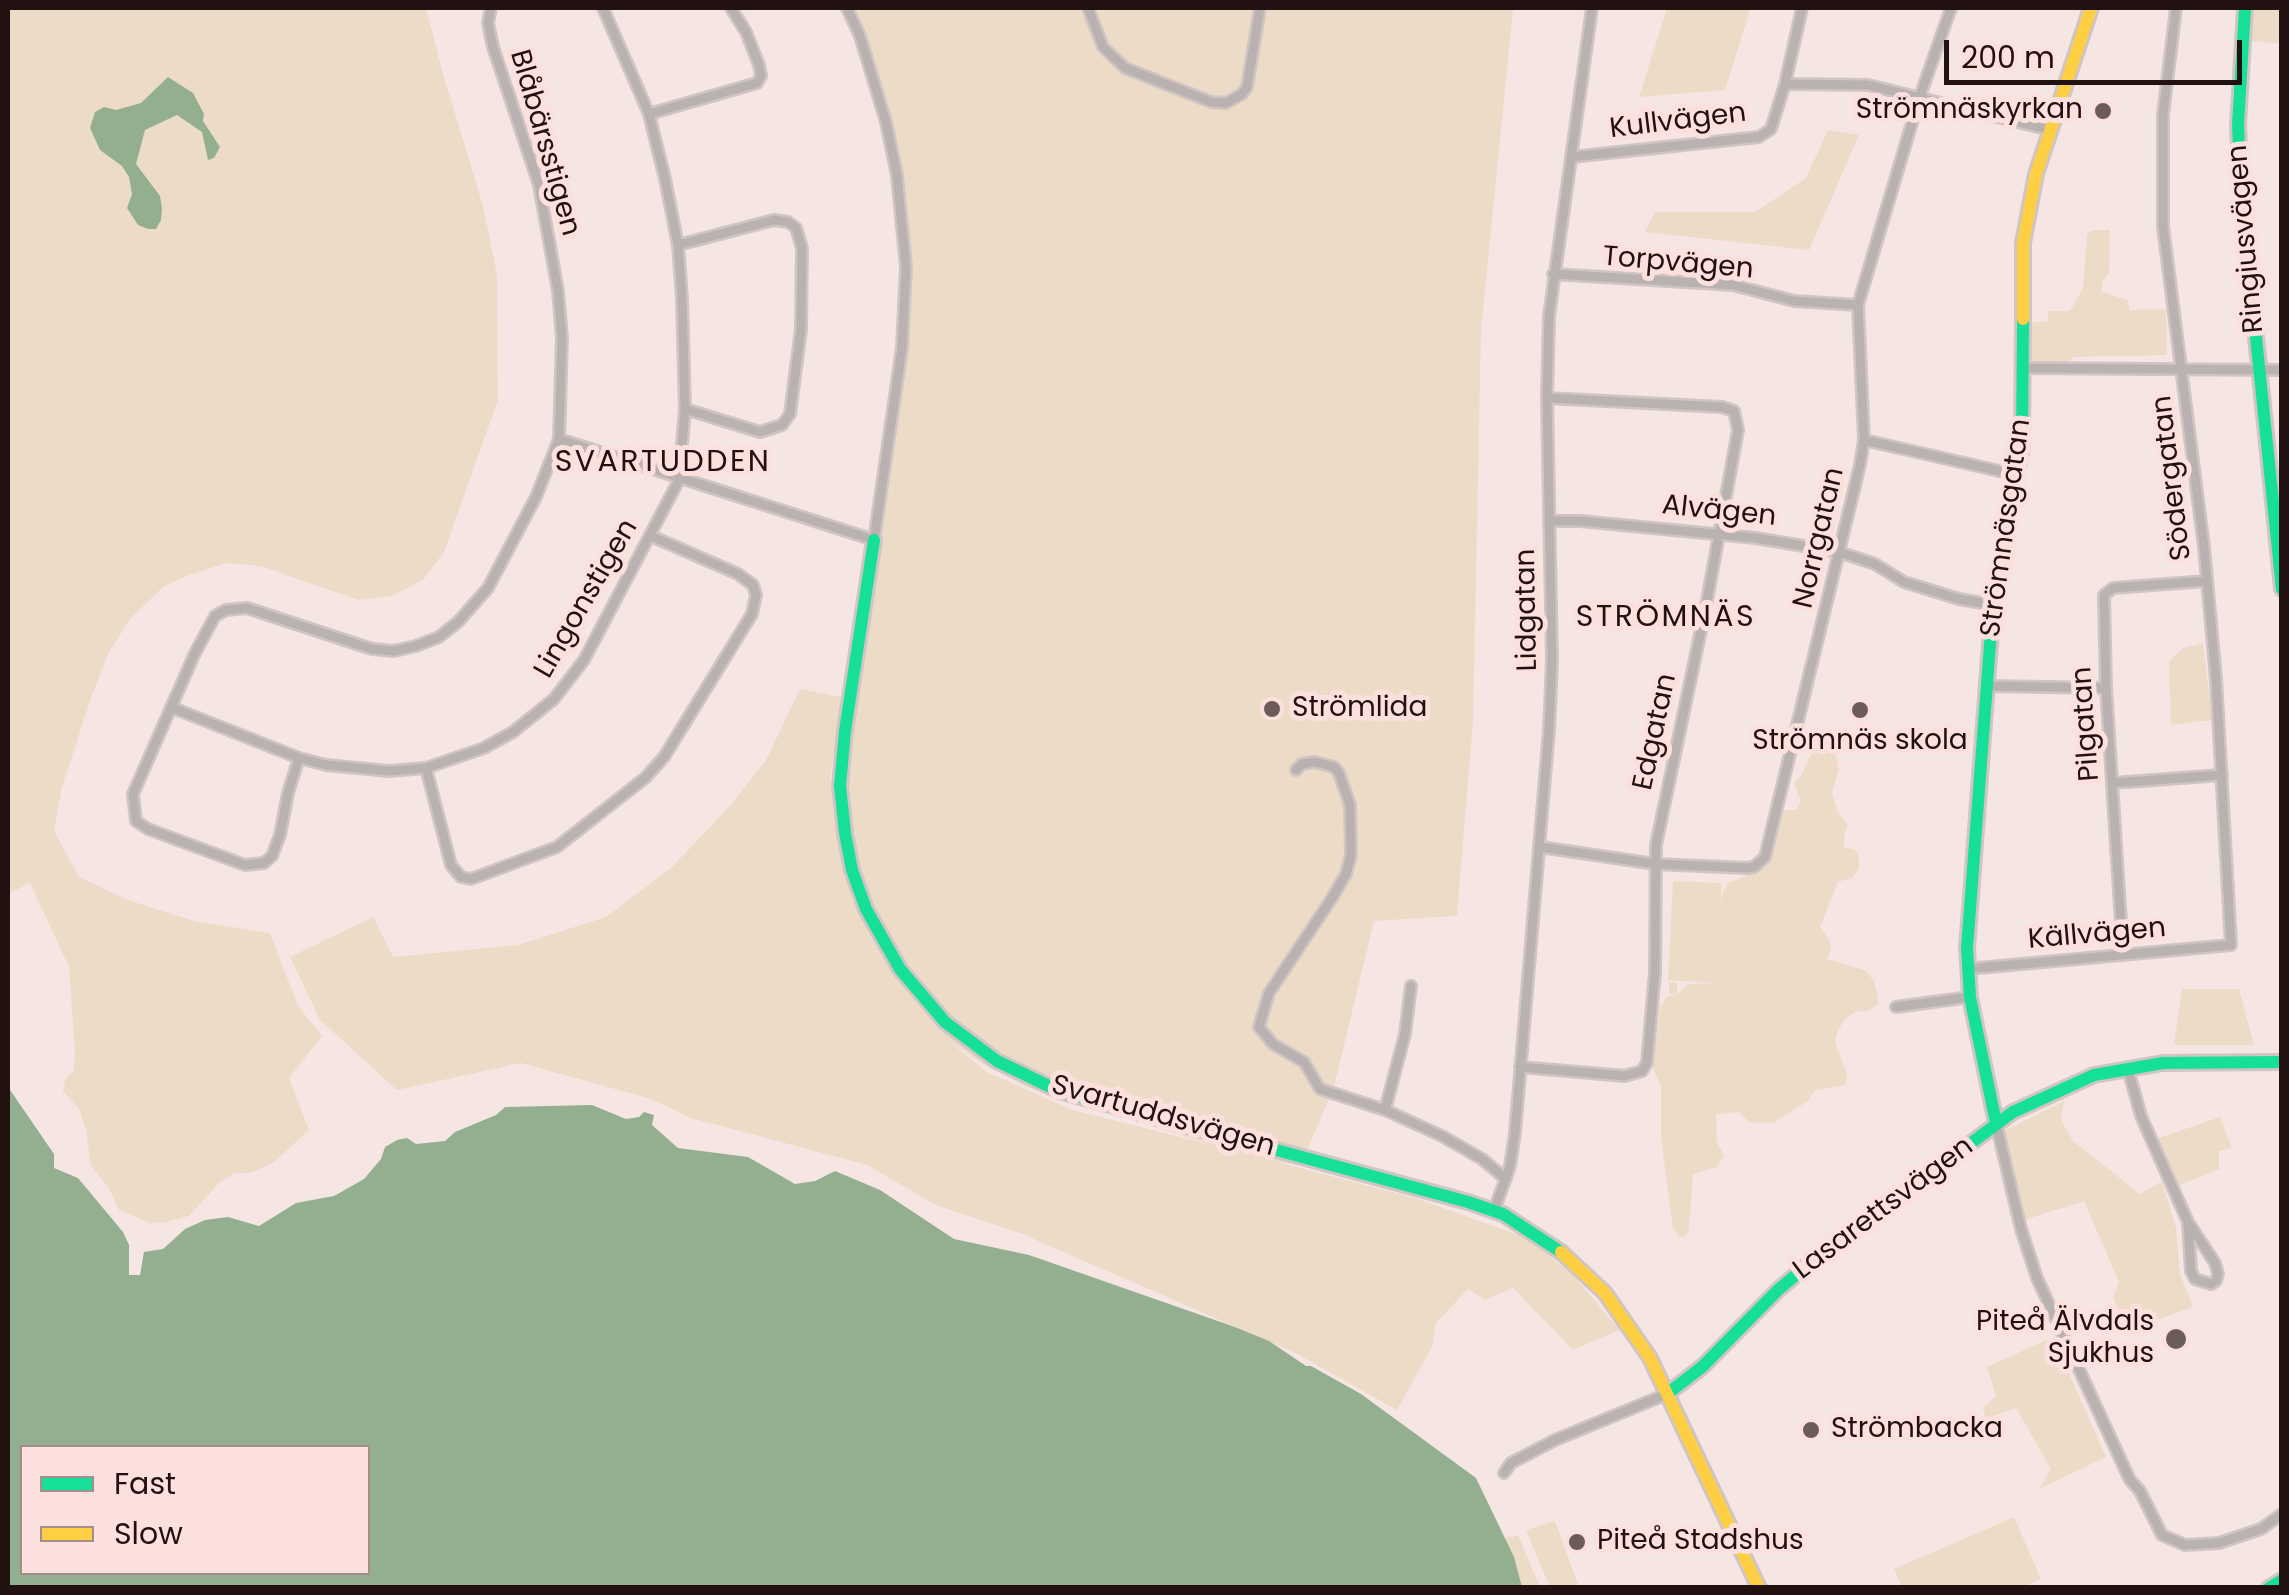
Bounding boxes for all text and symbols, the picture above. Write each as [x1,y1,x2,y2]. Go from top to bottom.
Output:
scale bar [1949,20,2246,82]
text: 200 m [1961,36,2055,79]
street label: Blåbärsstigen [501,46,587,240]
place label: Strömnäskyrkan [1856,94,2083,128]
street label: Kullvägen [1608,97,1748,147]
marker: Strömnäskyrkan [2092,100,2114,122]
street label: Ringiusvägen [2222,143,2272,335]
street label: Torpvägen [1601,241,1755,287]
street label: Södergatan [2146,394,2200,562]
street label: Strömnäsgatan [1975,417,2039,639]
district label: SVARTUDDEN [555,445,771,481]
street label: Norrgatan [1788,464,1852,612]
street label: Alvägen [1660,489,1778,535]
street label: Lingonstigen [528,514,646,684]
street label: Lidgatan [1510,548,1546,672]
district label: STRÖMNÄS [1576,600,1756,636]
street label: Pilgatan [2066,666,2108,782]
street label: Edgatan [1627,671,1685,793]
place label: Strömlida [1292,692,1427,726]
marker: Strömlida [1261,698,1283,720]
marker: Strömnäs skola [1849,699,1871,721]
place label: Strömnäs skola [1752,725,1968,759]
street label: Källvägen [2027,912,2167,958]
street label: Svartuddsvägen [1047,1069,1279,1165]
street label: Lasarettsvägen [1788,1131,1980,1287]
place label: Piteå Älvdals Sjukhus [1976,1306,2154,1372]
marker: Piteå Älvdals Sjukhus [2163,1326,2189,1352]
place label: Strömbacka [1831,1413,2003,1447]
marker: Strömbacka [1800,1419,1822,1441]
legend [20,1445,370,1575]
text: Fast [114,1462,176,1505]
text: Slow [114,1512,183,1555]
place label: Piteå Stadshus [1597,1525,1804,1559]
marker: Piteå Stadshus [1566,1531,1588,1553]

